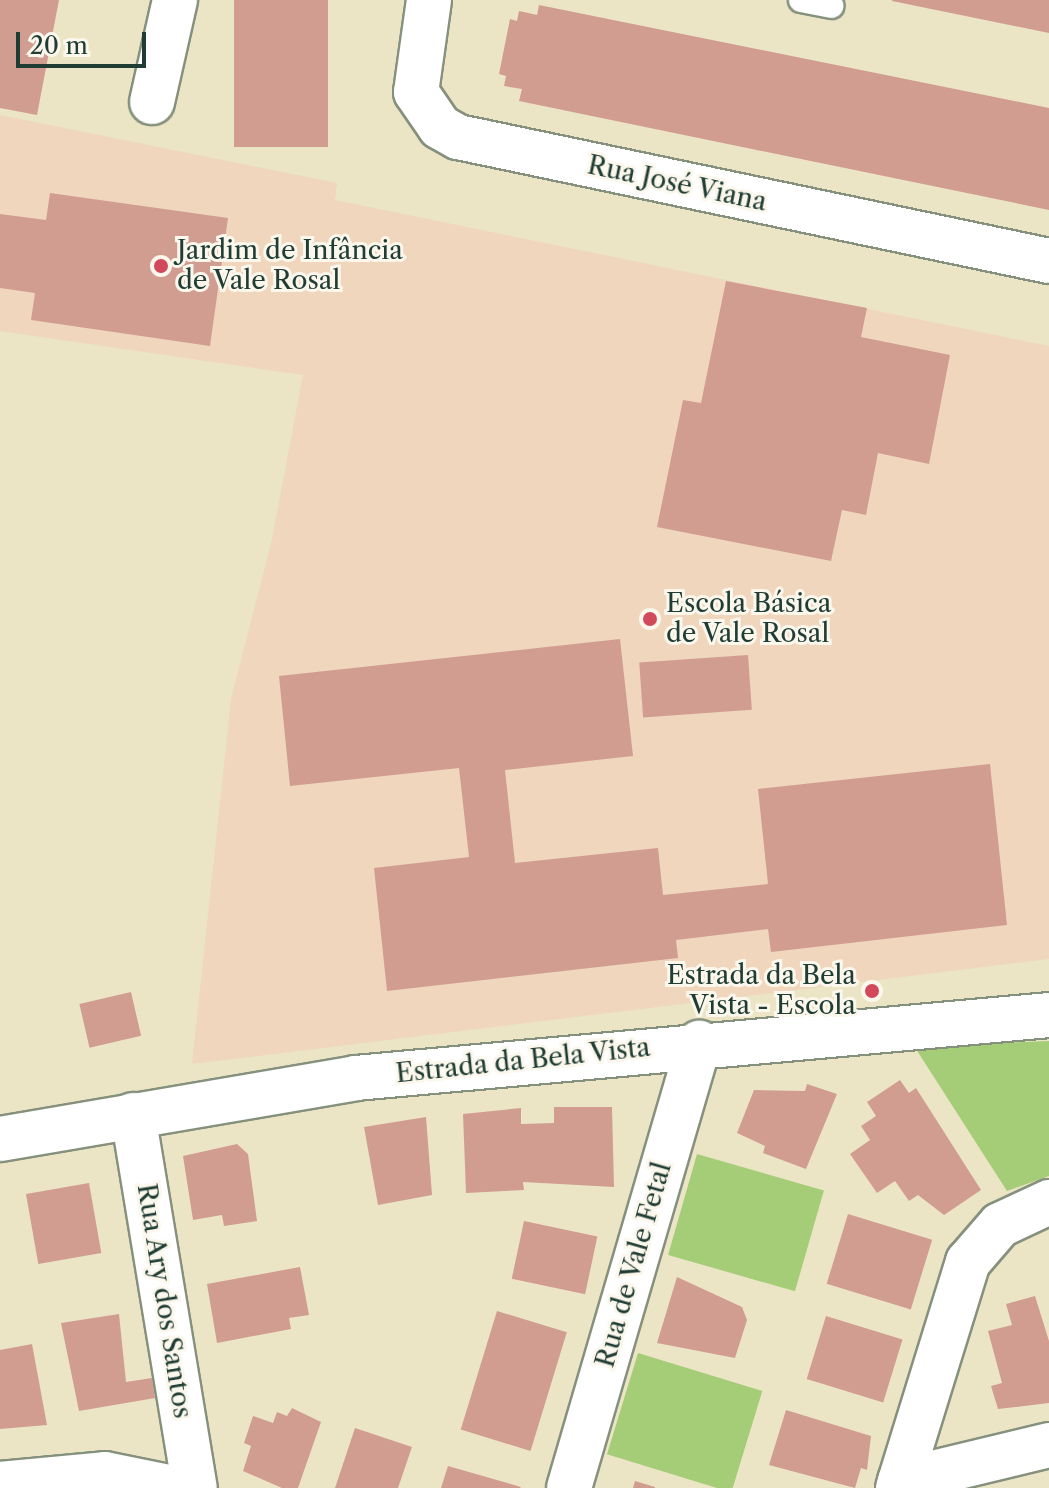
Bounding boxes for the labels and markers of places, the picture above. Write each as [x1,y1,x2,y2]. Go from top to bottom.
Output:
place label: Jardim de Infância de Vale Rosal [177,235,403,296]
marker: Jardim de Infância de Vale Rosal [152,257,170,275]
place label: Escola Básica de Vale Rosal [666,588,832,650]
marker: Escola Básica de Vale Rosal [641,610,659,628]
place label: Estrada da Bela Vista - Escola [666,960,856,1022]
marker: Estrada da Bela Vista - Escola [863,982,881,1000]

